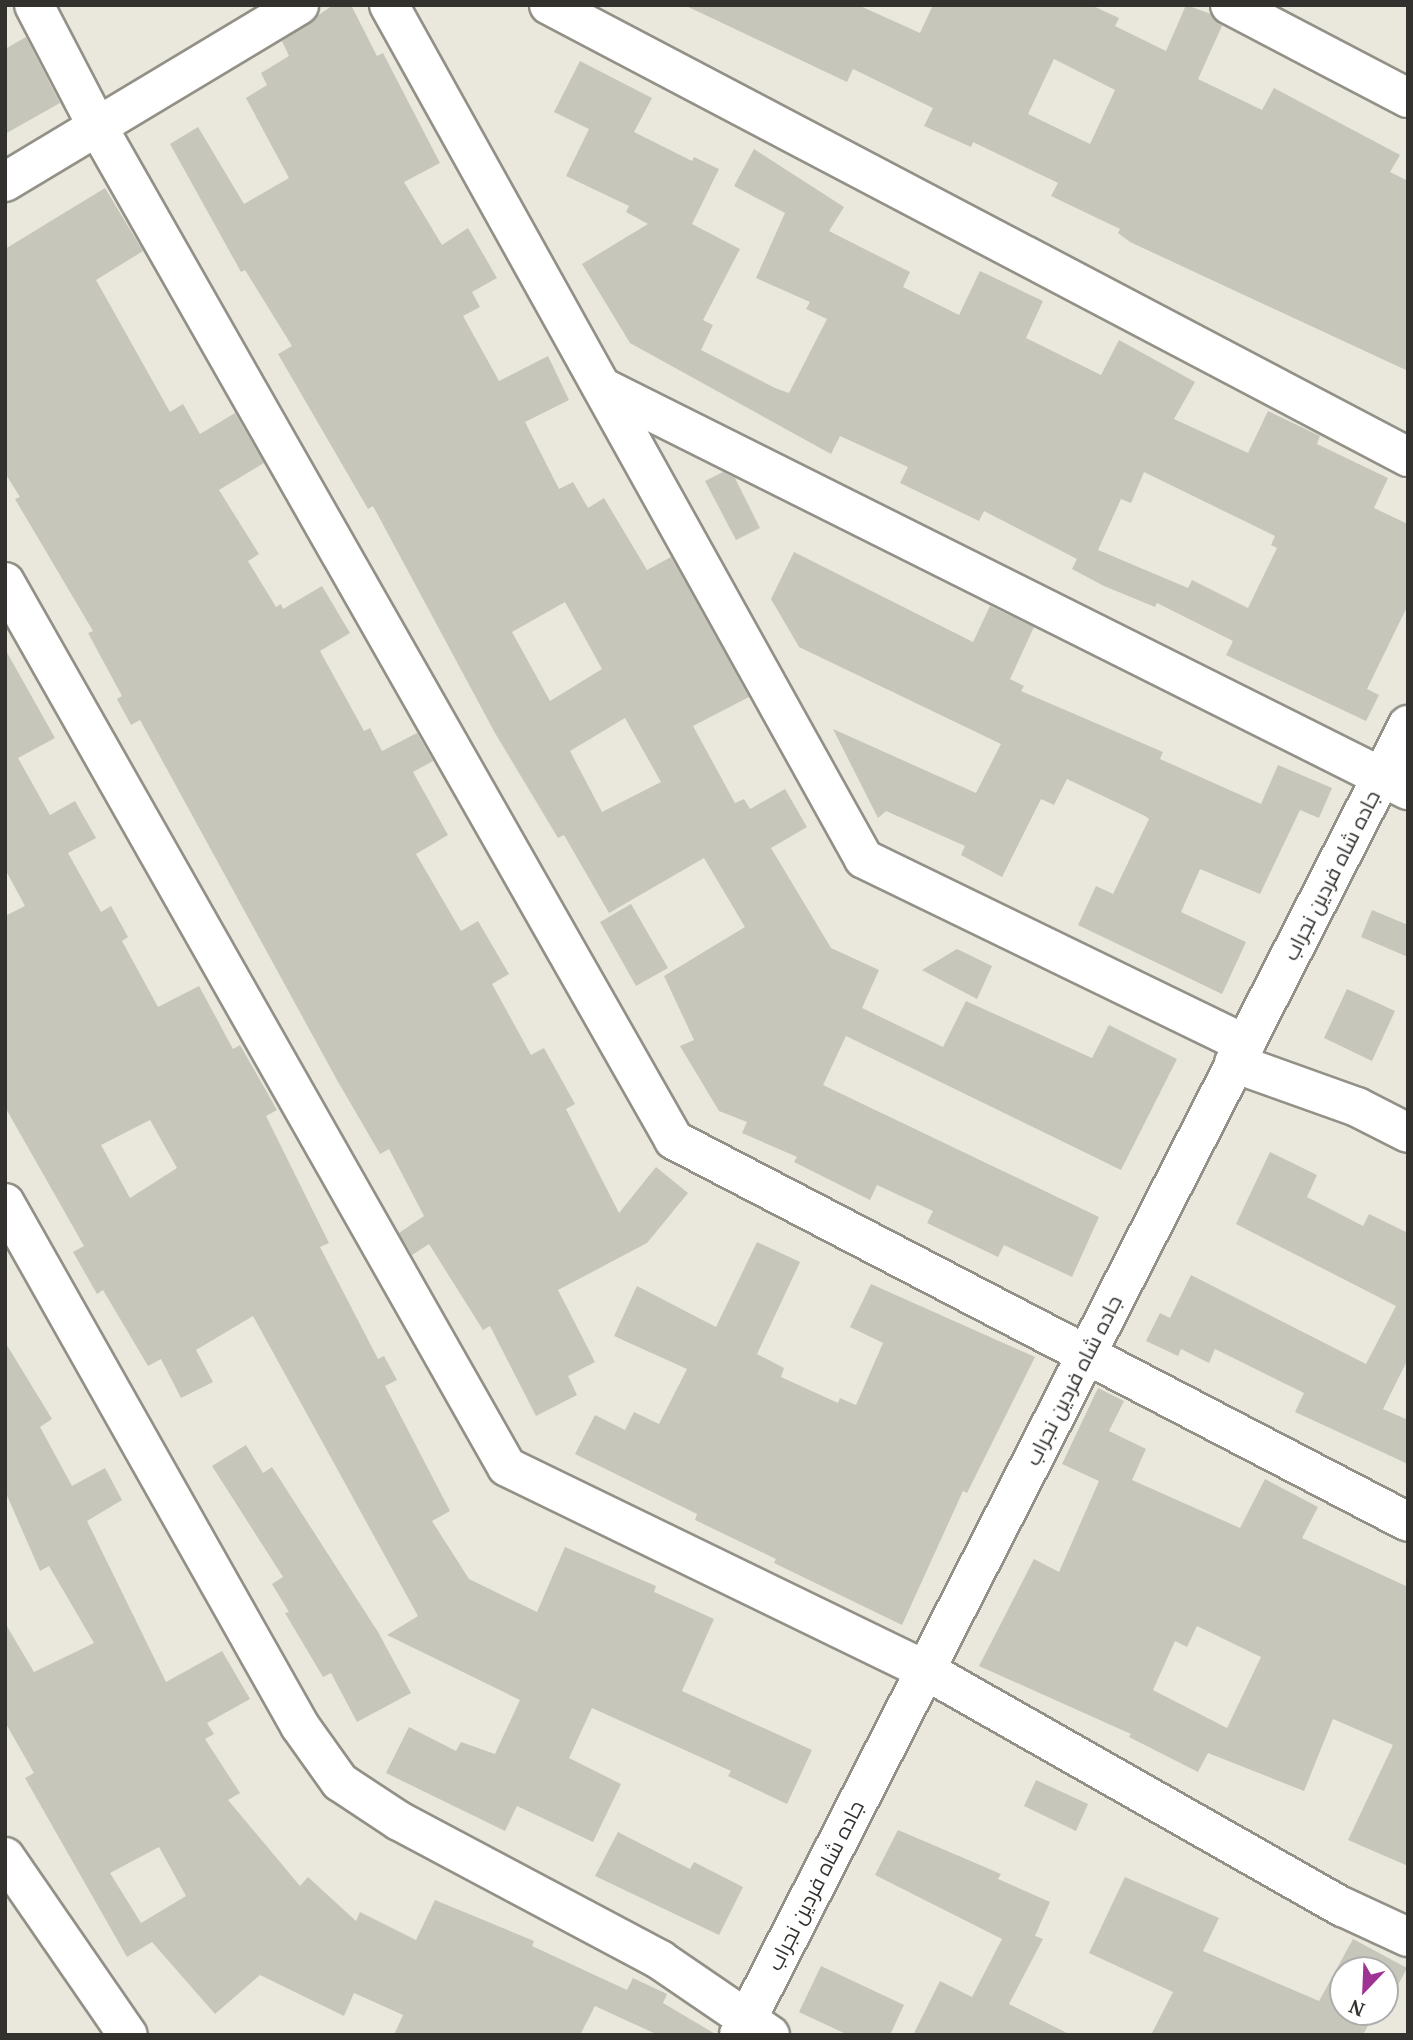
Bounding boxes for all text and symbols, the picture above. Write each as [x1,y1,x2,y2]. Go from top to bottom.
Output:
street label: جاده شاه فردین نجراب [1277,786,1385,964]
street label: جاده شاه فردین نجراب [1019,1291,1127,1469]
street label: جاده شاه فردین نجراب [761,1796,869,1974]
north arrow [1329,1956,1399,2026]
text: N [1345,1995,1368,2023]

